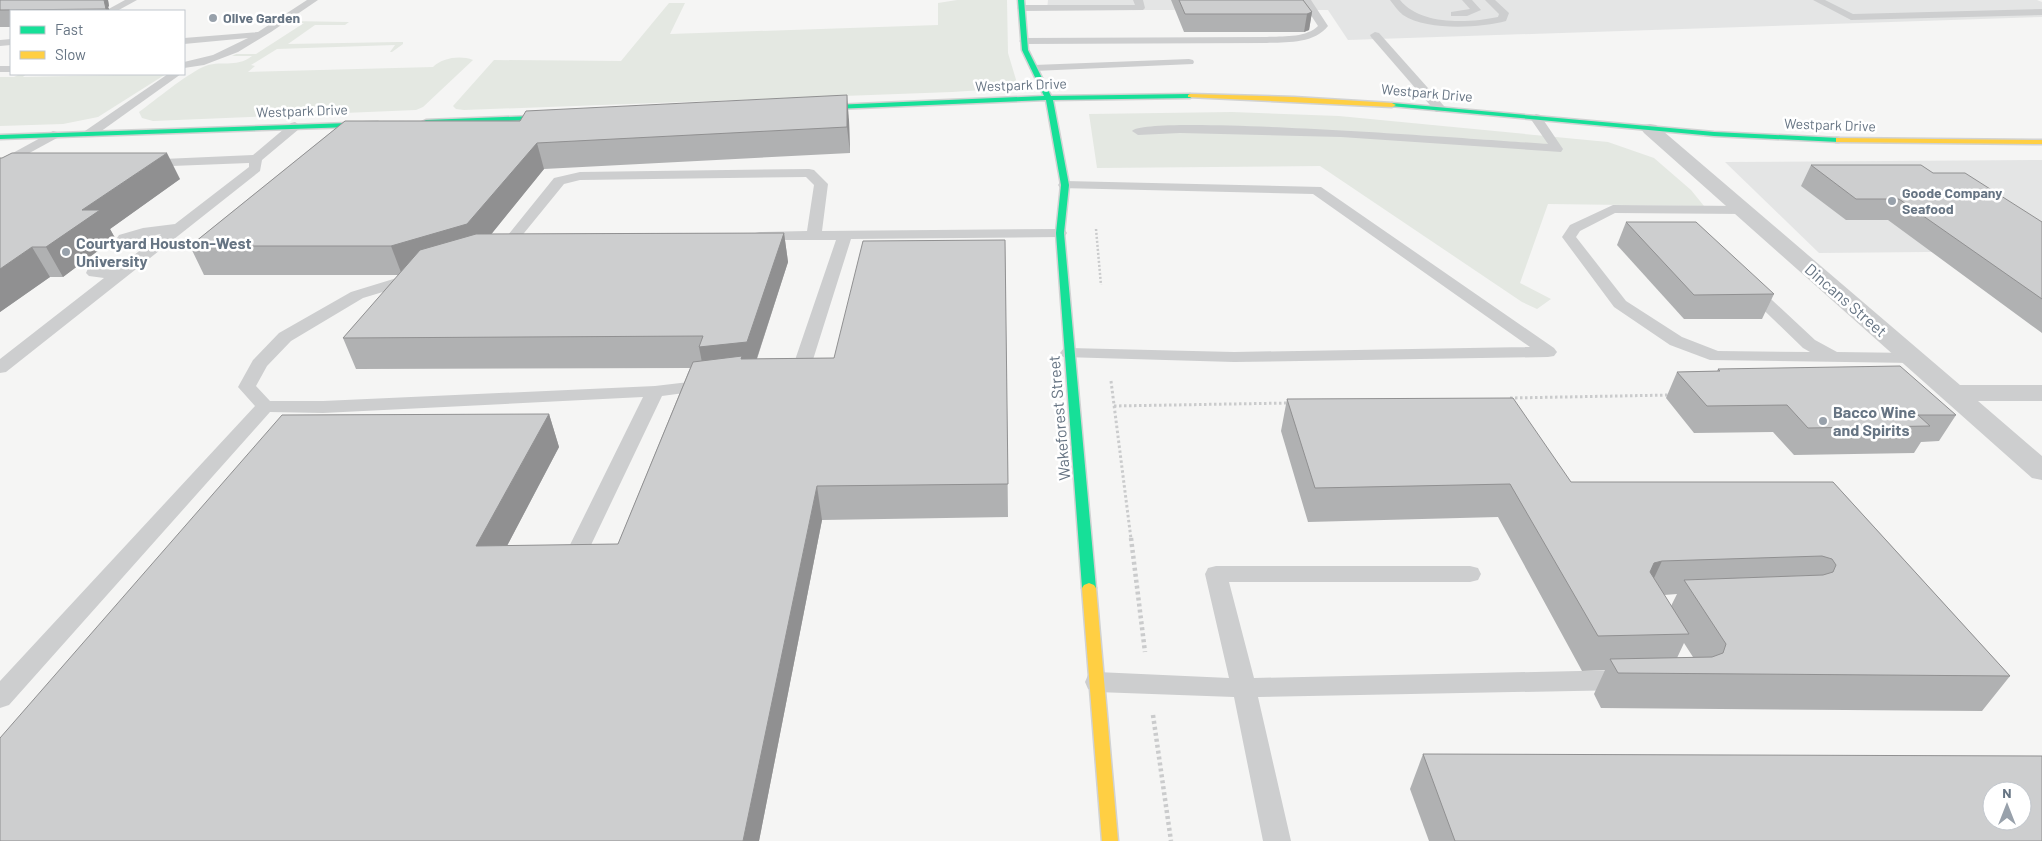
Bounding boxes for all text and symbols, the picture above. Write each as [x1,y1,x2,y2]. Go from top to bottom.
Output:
place label: Olive Garden [223,9,300,26]
legend [10,10,185,75]
marker: Olive Garden [207,12,219,24]
text: Fast [55,20,83,38]
text: Slow [55,45,86,63]
street label: Westpark Drive [975,74,1067,95]
street label: Westpark Drive [1381,80,1473,105]
street label: Westpark Drive [256,100,348,121]
street label: Westpark Drive [1784,114,1876,135]
place label: Goode Company Seafood [1902,184,2002,217]
marker: Goode Company Seafood [1886,195,1898,207]
place label: Courtyard Houston-West University [76,233,252,270]
marker: Courtyard Houston-West University [60,246,72,258]
street label: Dincans Street [1802,259,1891,340]
street label: Wakeforest Street [1044,355,1073,482]
place label: Bacco Wine and Spirits [1833,402,1916,439]
marker: Bacco Wine and Spirits [1817,415,1829,427]
north arrow [1982,781,2032,831]
text: N [2002,784,2012,801]

